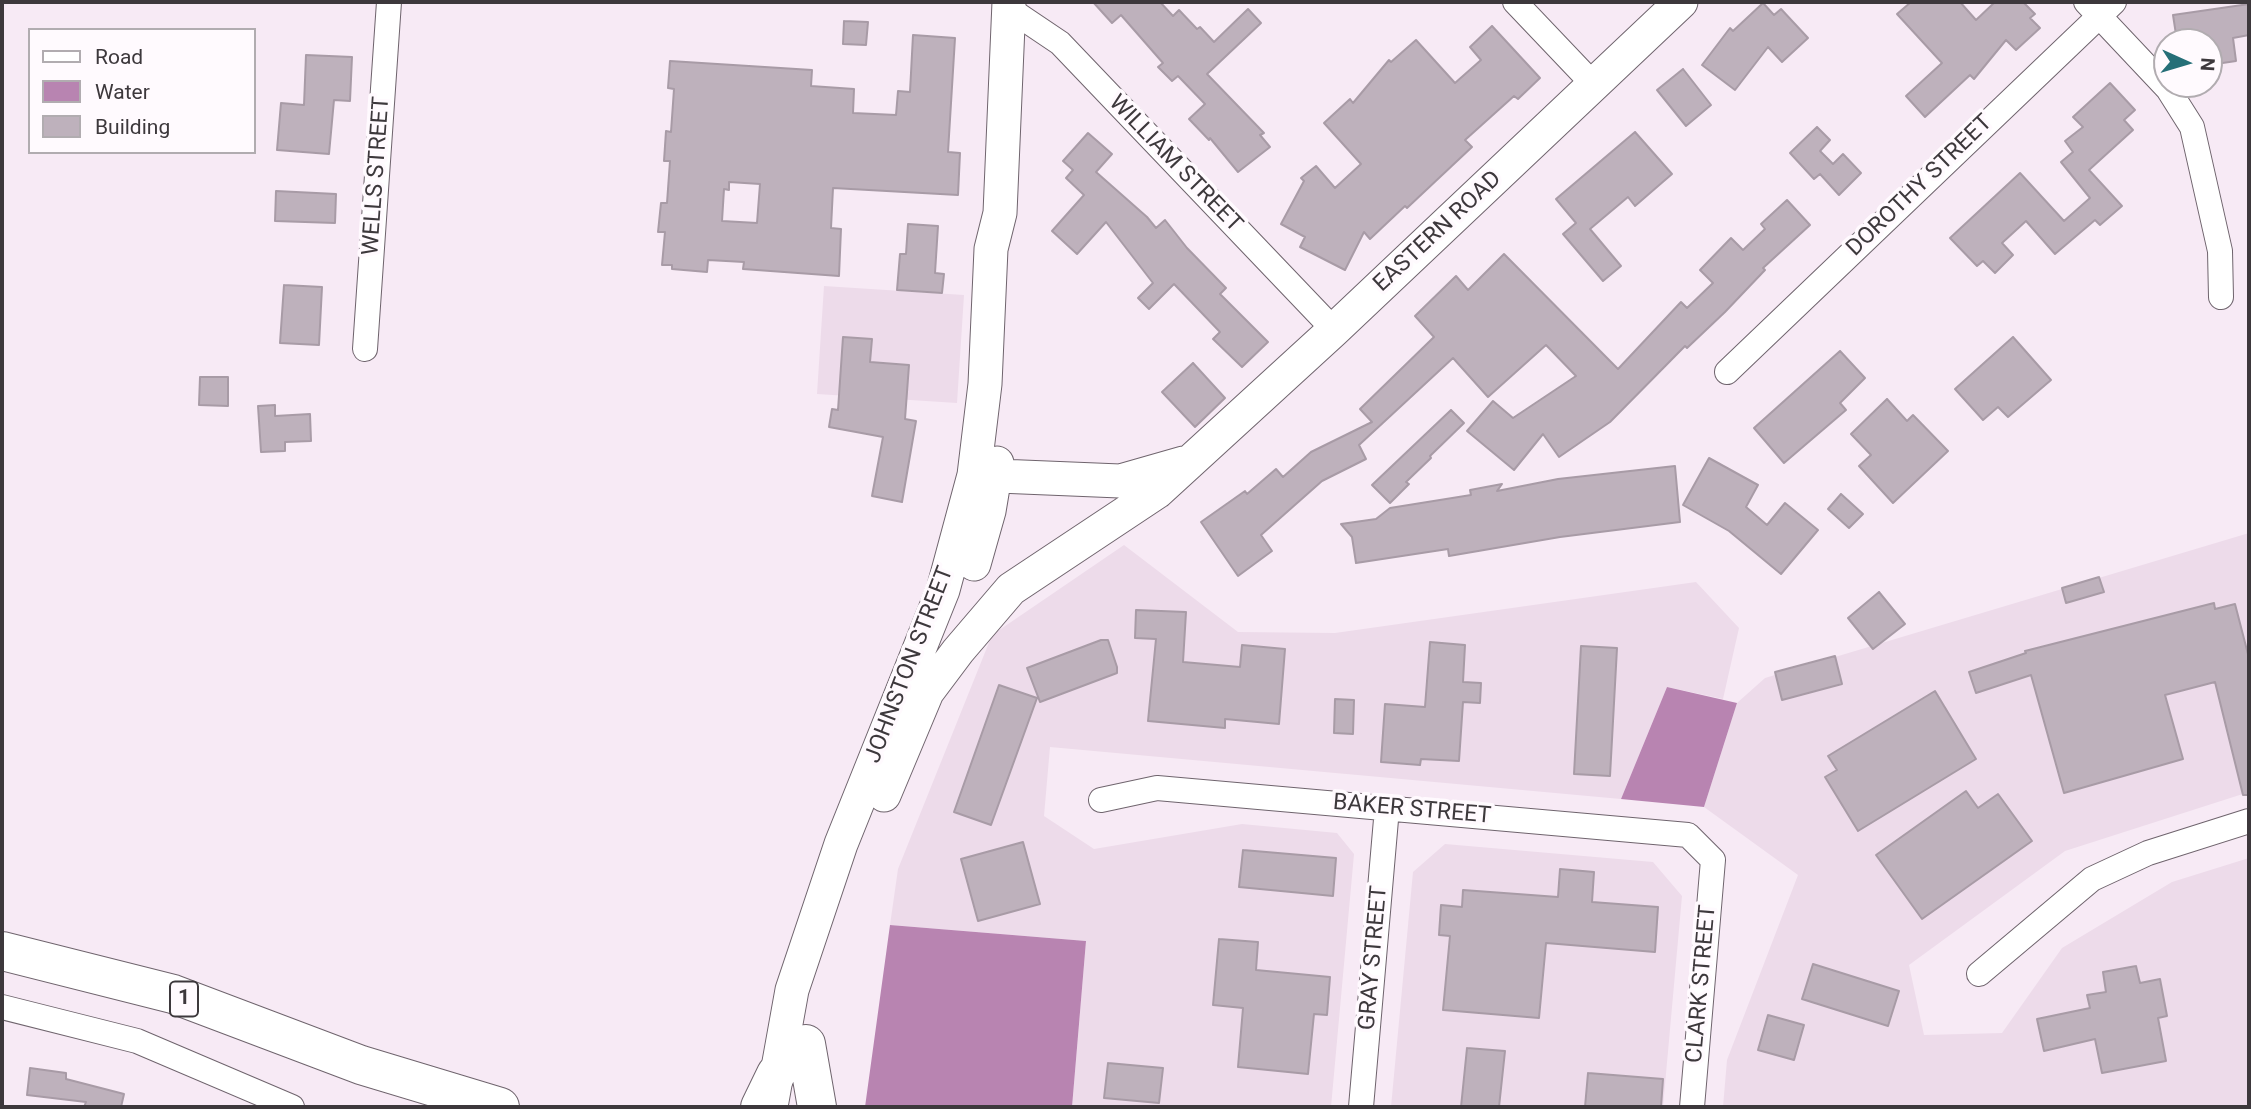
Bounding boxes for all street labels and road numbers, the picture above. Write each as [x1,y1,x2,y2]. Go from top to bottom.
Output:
street label: WILLIAM STREET [1102,90,1248,238]
street label: WELLS STREET [358,96,396,256]
street label: DOROTHY STREET [1842,110,1998,262]
street label: EASTERN ROAD [1368,166,1508,298]
street label: JOHNSTON STREET [860,563,960,767]
street label: BAKER STREET [1332,789,1492,831]
street label: GRAY STREET [1354,885,1394,1031]
street label: CLARK STREET [1681,904,1723,1064]
road number: 1 [170,982,198,1016]

